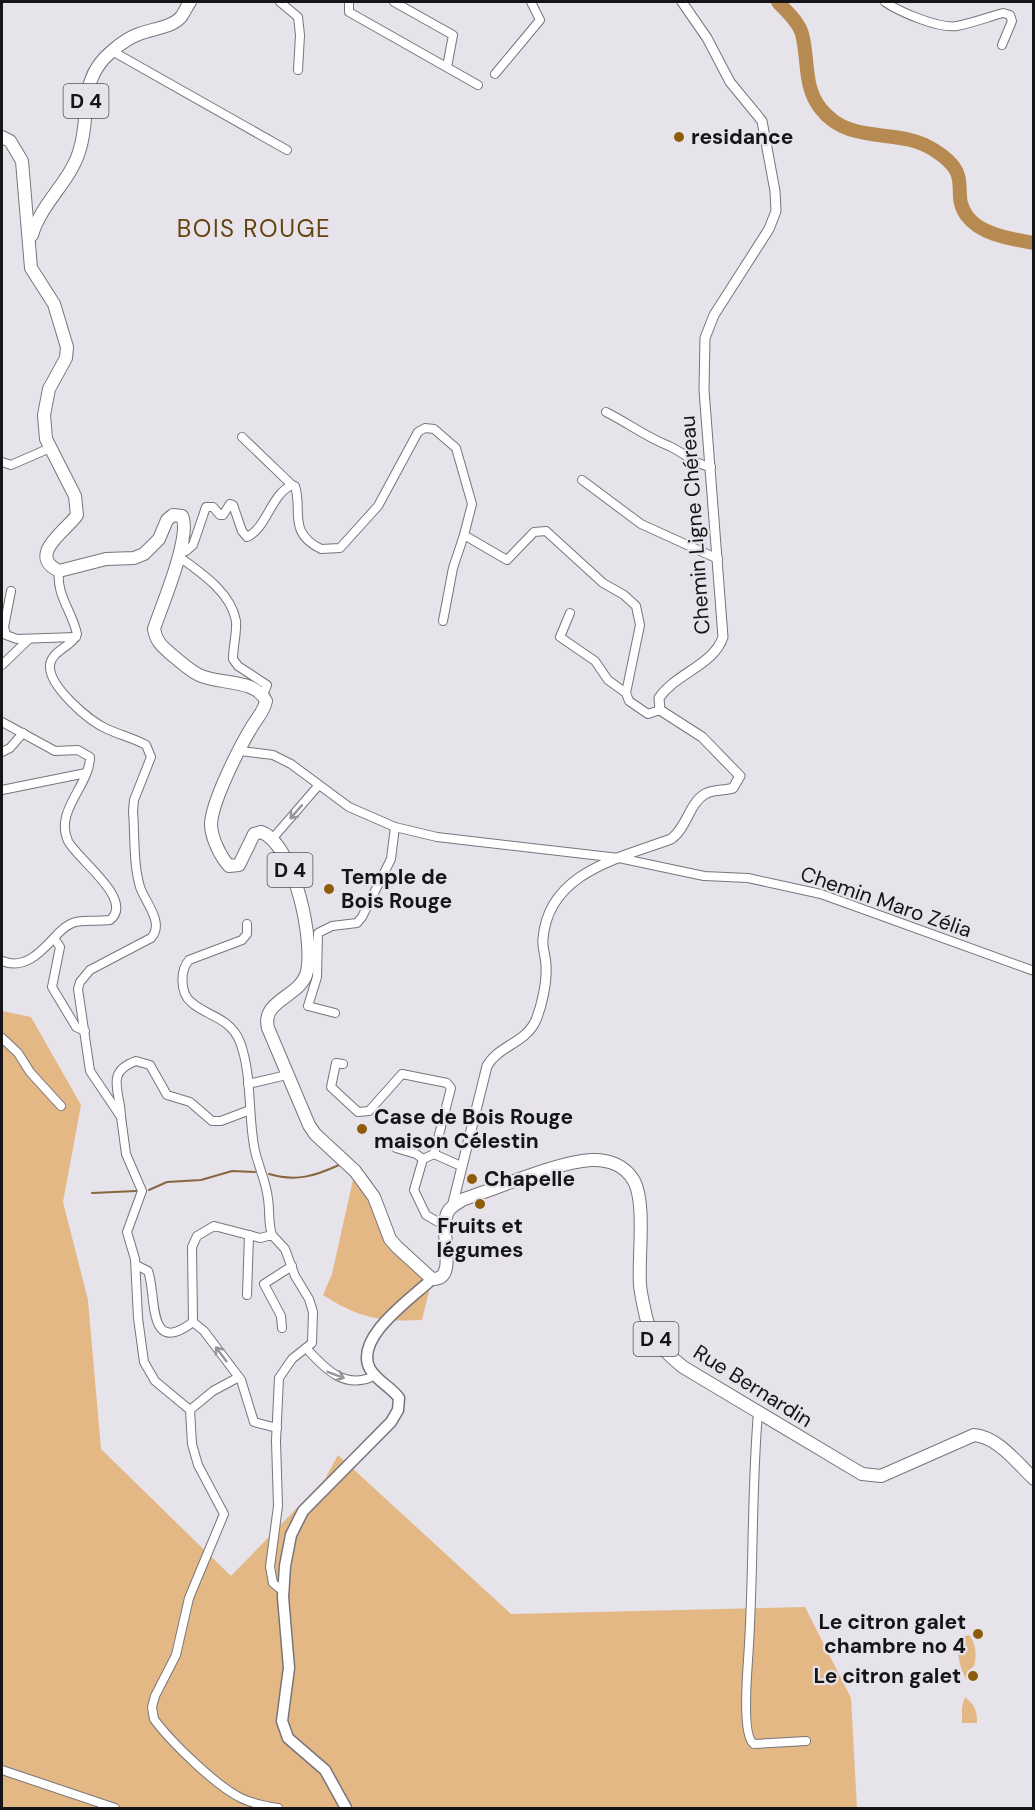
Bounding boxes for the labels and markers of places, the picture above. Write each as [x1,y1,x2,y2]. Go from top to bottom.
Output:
place label: residance [691,123,793,151]
marker: residance [672,130,686,144]
place label: Temple de Bois Rouge [341,863,452,915]
marker: Temple de Bois Rouge [322,882,336,896]
place label: Case de Bois Rouge maison Célestin [374,1103,573,1155]
marker: Case de Bois Rouge maison Célestin [355,1122,369,1136]
place label: Chapelle [484,1165,575,1193]
marker: Chapelle [465,1172,479,1186]
marker: Fruits et légumes [473,1197,487,1211]
place label: Fruits et légumes [436,1212,524,1264]
place label: Le citron galet chambre no 4 [818,1608,966,1660]
marker: Le citron galet chambre no 4 [971,1627,985,1641]
place label: Le citron galet [813,1662,961,1690]
marker: Le citron galet [966,1669,980,1683]

